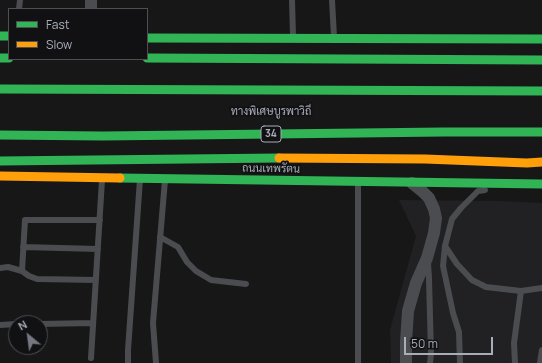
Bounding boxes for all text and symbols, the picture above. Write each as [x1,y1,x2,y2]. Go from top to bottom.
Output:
legend [8,8,148,60]
text: Fast [46,16,70,33]
text: Slow [46,36,72,53]
street label: ทางพิเศษบูรพาวิถี [231,105,311,119]
road number: 34 [261,126,281,142]
street label: ถนนเทพรัตน [242,162,300,176]
north arrow [8,315,48,355]
text: N [15,316,30,333]
scale bar [406,329,495,355]
text: 50 m [411,335,438,352]

